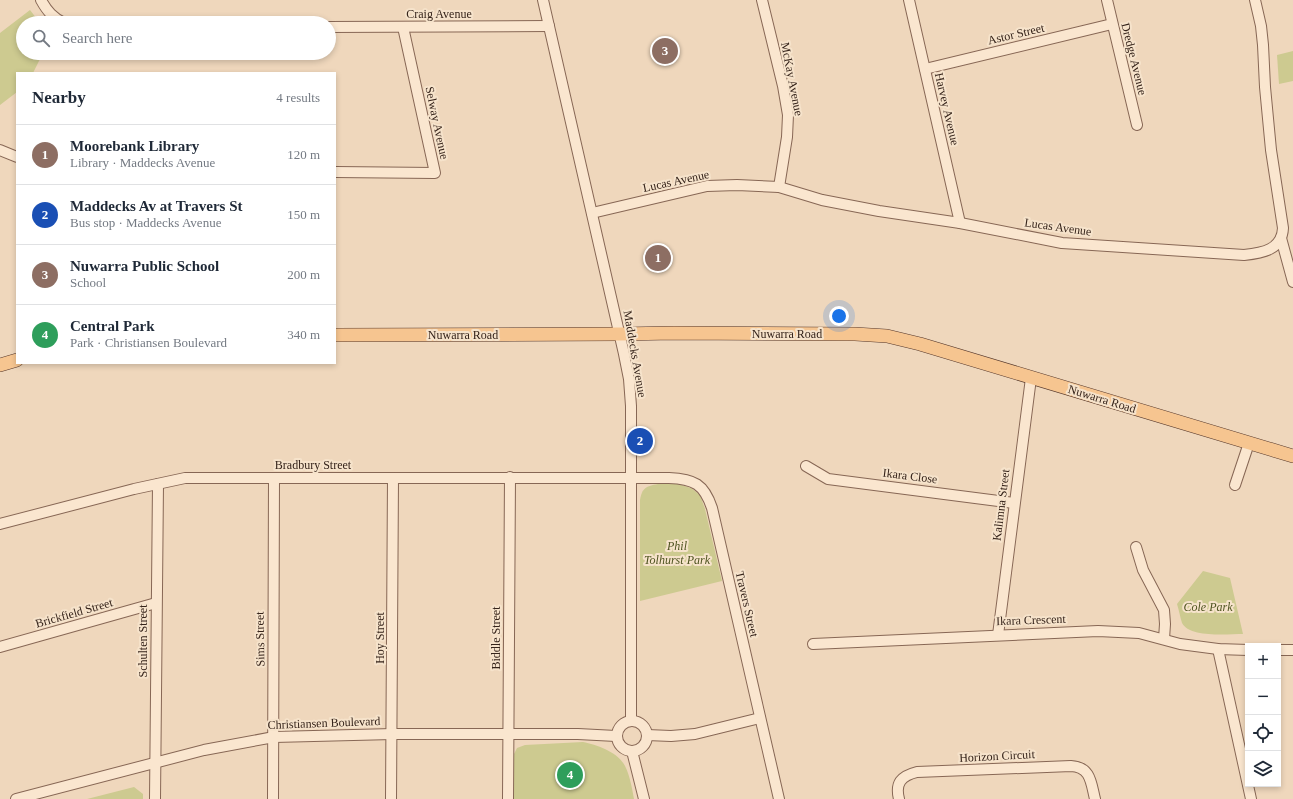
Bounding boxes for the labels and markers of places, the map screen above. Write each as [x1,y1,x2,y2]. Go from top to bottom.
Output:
pin: 3 [652,36,678,66]
pin: 1 [645,243,671,273]
pin: 2 [627,426,653,456]
pin: 4 [557,760,583,790]

